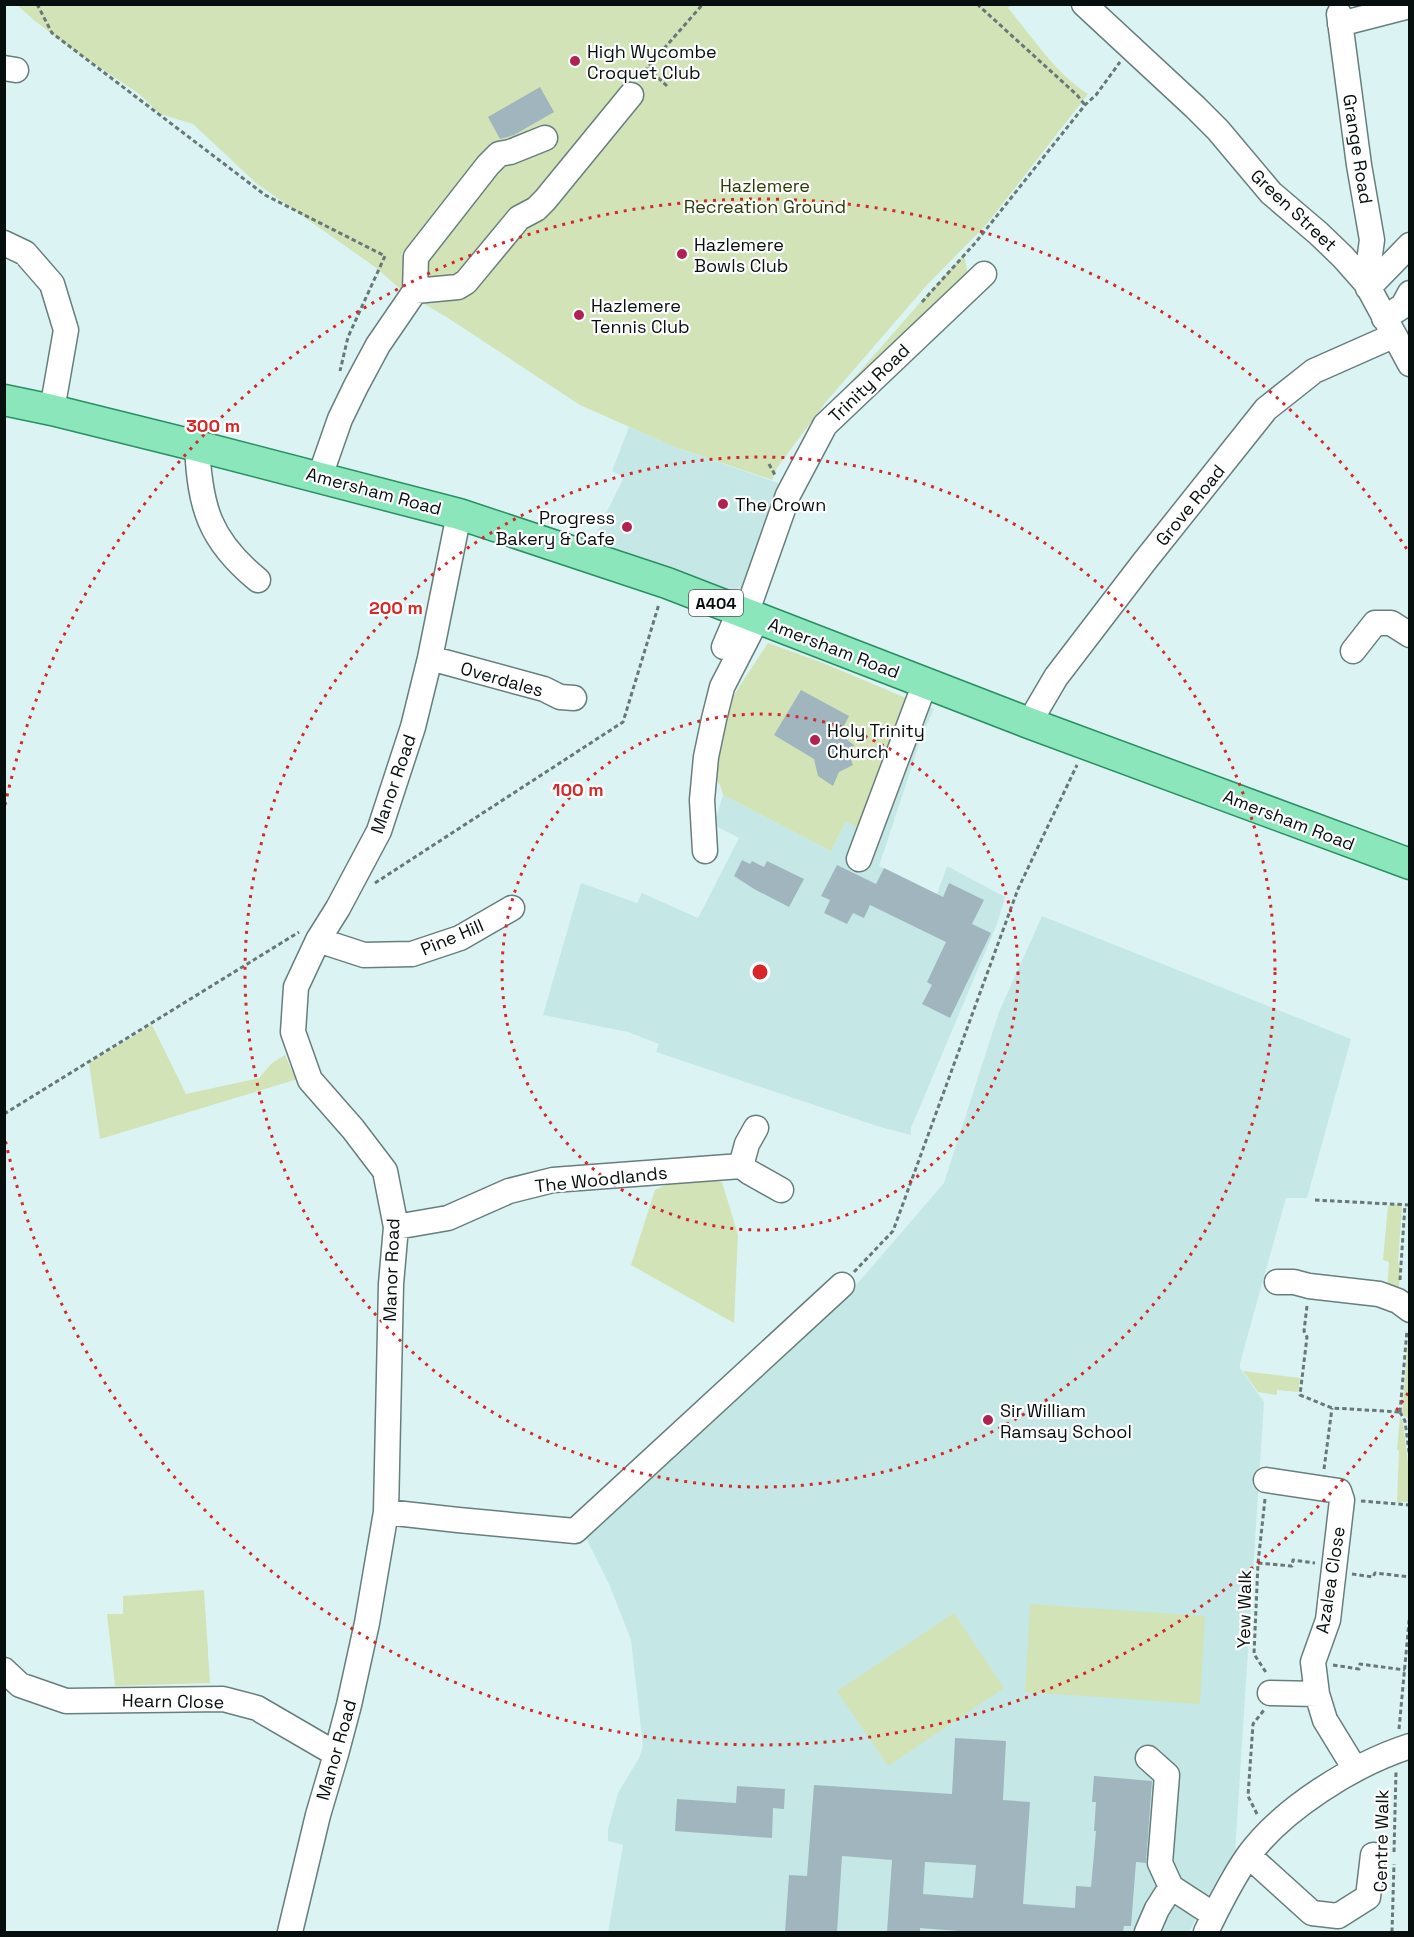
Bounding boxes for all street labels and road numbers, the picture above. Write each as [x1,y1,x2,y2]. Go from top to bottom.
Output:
street label: Grange Road [1338,93,1378,205]
street label: Green Street [1246,164,1342,256]
street label: Trinity Road [824,339,914,427]
street label: Grove Road [1150,460,1230,550]
street label: Amersham Road [304,462,444,520]
road number: A404 [689,590,743,616]
street label: Amersham Road [765,612,903,684]
street label: Overdales [458,656,546,702]
street label: Manor Road [365,731,421,837]
street label: Amersham Road [1220,784,1358,856]
street label: Pine Hill [417,913,487,961]
street label: The Woodlands [534,1161,668,1197]
street label: Manor Road [378,1218,404,1322]
street label: Azalea Close [1310,1525,1350,1635]
street label: Yew Walk [1232,1569,1256,1649]
street label: Hearn Close [122,1689,224,1713]
street label: Manor Road [311,1697,361,1803]
street label: Centre Walk [1369,1789,1393,1893]

